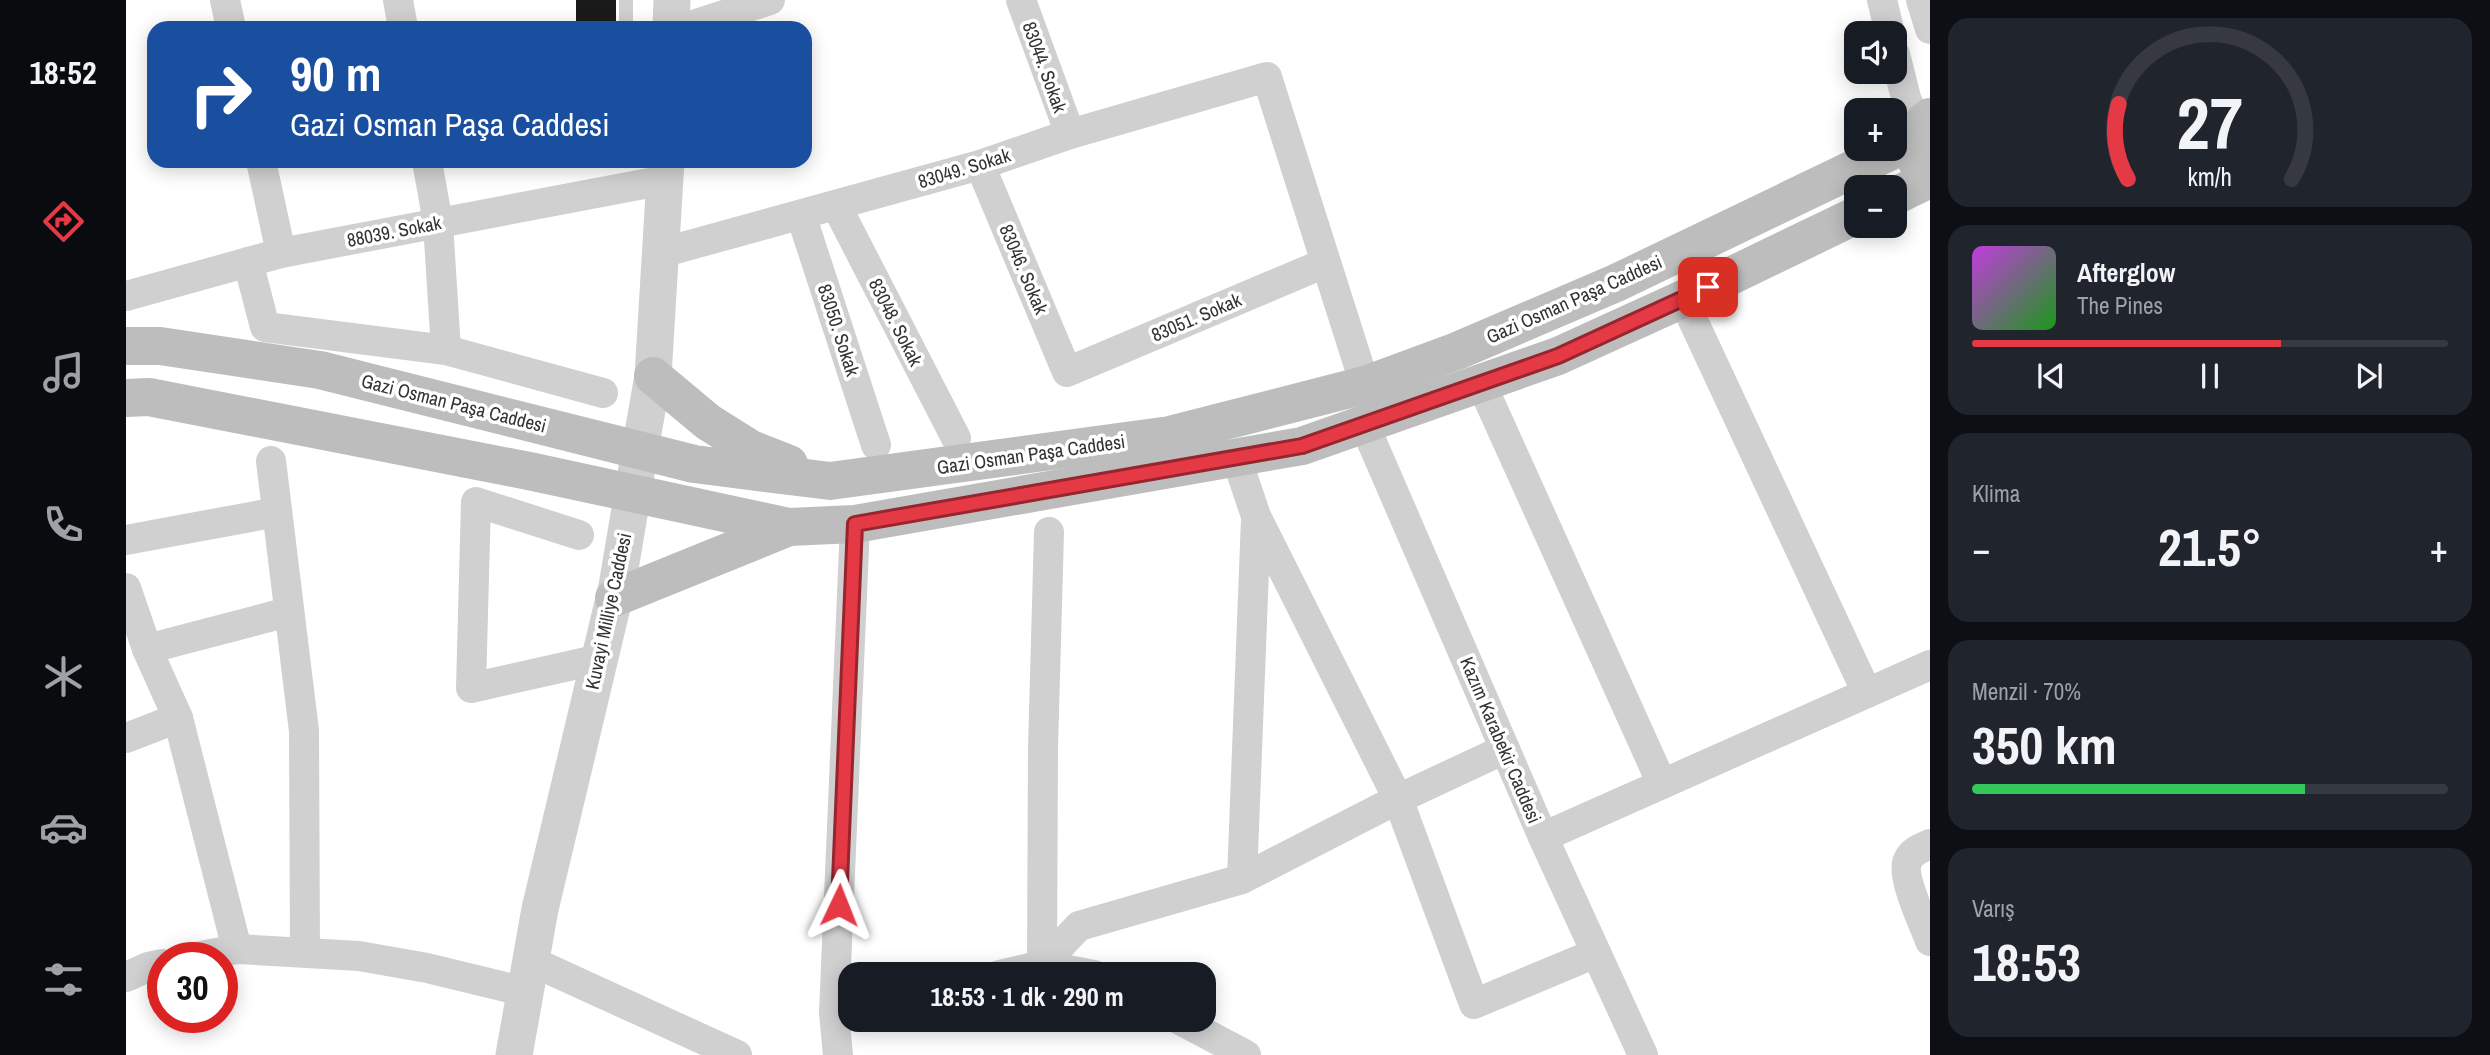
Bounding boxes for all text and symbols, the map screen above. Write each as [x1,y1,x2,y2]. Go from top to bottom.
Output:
street label: 83044. Sokak [1016,18,1074,116]
map controls [1844,21,1907,238]
button: sound [1844,21,1907,84]
text: 90 m [290,40,382,106]
icon: right [175,49,266,140]
text: 18:52 [29,51,97,94]
text: 27 [2177,74,2243,172]
button: + [1844,98,1907,161]
text: Gazi Osman Paşa Caddesi [290,103,609,146]
street label: 83049. Sokak [915,142,1014,194]
text: km/h [2188,160,2232,194]
button: − [1844,175,1907,238]
icon: directions [39,197,88,246]
street label: 88039. Sokak [345,209,443,253]
street label: 83046. Sokak [993,220,1055,318]
street label: Gazi Osman Paşa Caddesi [1482,249,1666,349]
text: Afterglow [2077,255,2175,290]
pin [1678,257,1738,317]
icon: arrive [1689,268,1727,306]
street label: 83048. Sokak [863,274,929,371]
street label: 83050. Sokak [812,281,866,380]
street label: 83051. Sokak [1147,286,1245,348]
text: The Pines [2077,290,2163,321]
icon: music [39,348,88,397]
icon: previous [2032,357,2070,395]
icon: pause [2191,357,2229,395]
icon: next [2350,357,2388,395]
street label: Gazi Osman Paşa Caddesi [359,367,549,439]
street label: Gazi Osman Paşa Caddesi [935,428,1127,480]
text: Klima [1972,478,2020,509]
icon: phone [39,500,88,549]
text: 21.5° [2158,512,2262,582]
text: − [1972,523,1990,574]
text: + [2430,523,2448,574]
street label: Kuvayi Milliye Caddesi [579,530,637,692]
icon: climate [39,652,88,701]
street label: Kazım Karabekir Caddesi [1454,653,1548,827]
text: Menzil · 70% [1972,676,2081,707]
text: 350 km [1972,710,2117,780]
icon: car [39,803,88,852]
position arrow [802,868,876,942]
text: Varış [1972,893,2015,924]
text: 18:53 [1972,927,2081,997]
speed limit sign: 30 [147,942,238,1033]
icon: filters [39,955,88,1004]
text: 18:53 · 1 dk · 290 m [930,979,1124,1014]

